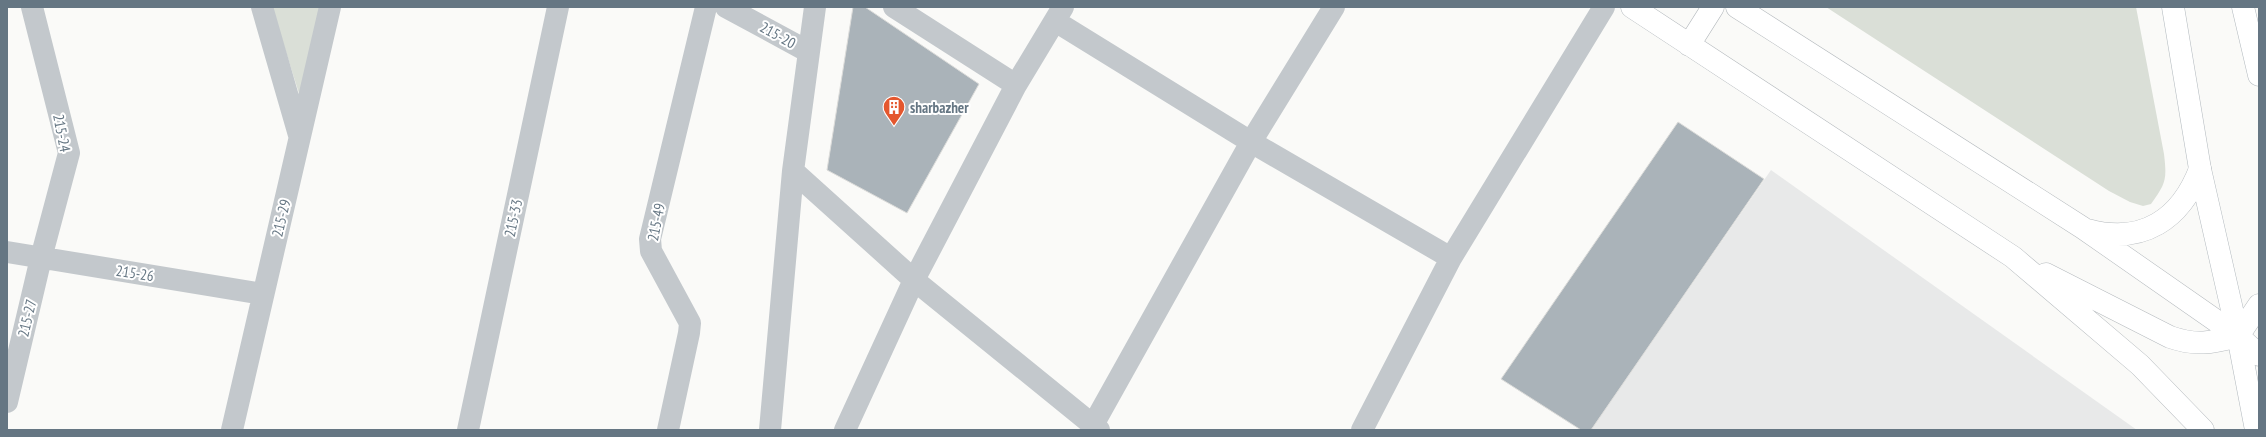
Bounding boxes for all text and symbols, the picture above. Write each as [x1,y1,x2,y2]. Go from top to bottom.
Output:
street label: 215-20 [757,17,799,53]
building icon: sharbazher [881,94,907,127]
place label: sharbazher [910,98,969,117]
street label: 215-24 [49,112,75,154]
street label: 215-29 [267,197,295,239]
street label: 215-33 [500,197,526,239]
street label: 215-49 [643,201,669,243]
street label: 215-26 [115,261,156,285]
street label: 215-27 [13,297,41,339]

